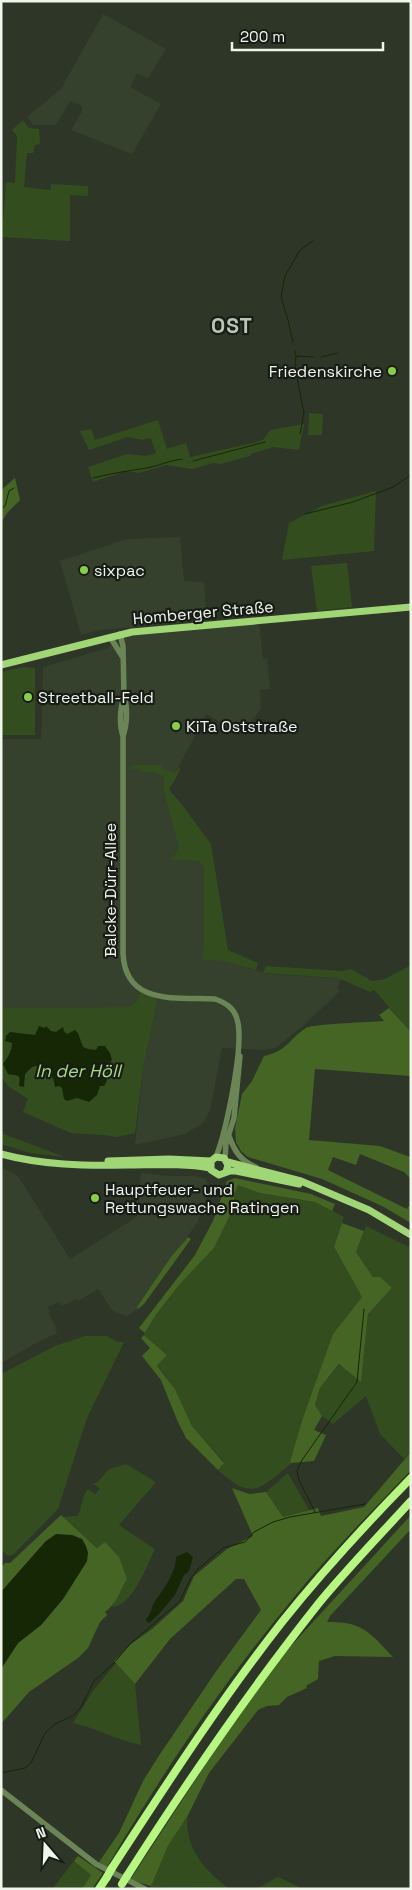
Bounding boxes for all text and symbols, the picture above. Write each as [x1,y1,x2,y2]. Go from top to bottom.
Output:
scale bar [232,20,383,52]
text: 200 m [240,27,285,46]
district label: OST [211,312,253,339]
place label: Friedenskirche [269,361,382,382]
marker: Friedenskirche [386,365,398,377]
place label: sixpac [94,560,145,581]
marker: sixpac [78,564,90,576]
street label: Homberger Straße [132,596,274,629]
place label: Streetball-Feld [38,687,154,708]
marker: Streetball-Feld [22,691,34,703]
place label: KiTa Oststraße [186,716,297,737]
marker: KiTa Oststraße [170,720,182,732]
street label: Balcke-Dürr-Allee [100,823,121,957]
water label: In der Höll [35,1059,123,1082]
place label: Hauptfeuer- und Rettungswache Ratingen [105,1179,299,1218]
marker: Hauptfeuer- und Rettungswache Ratingen [89,1192,101,1204]
north arrow [20,1820,70,1870]
text: N [33,1823,48,1843]

